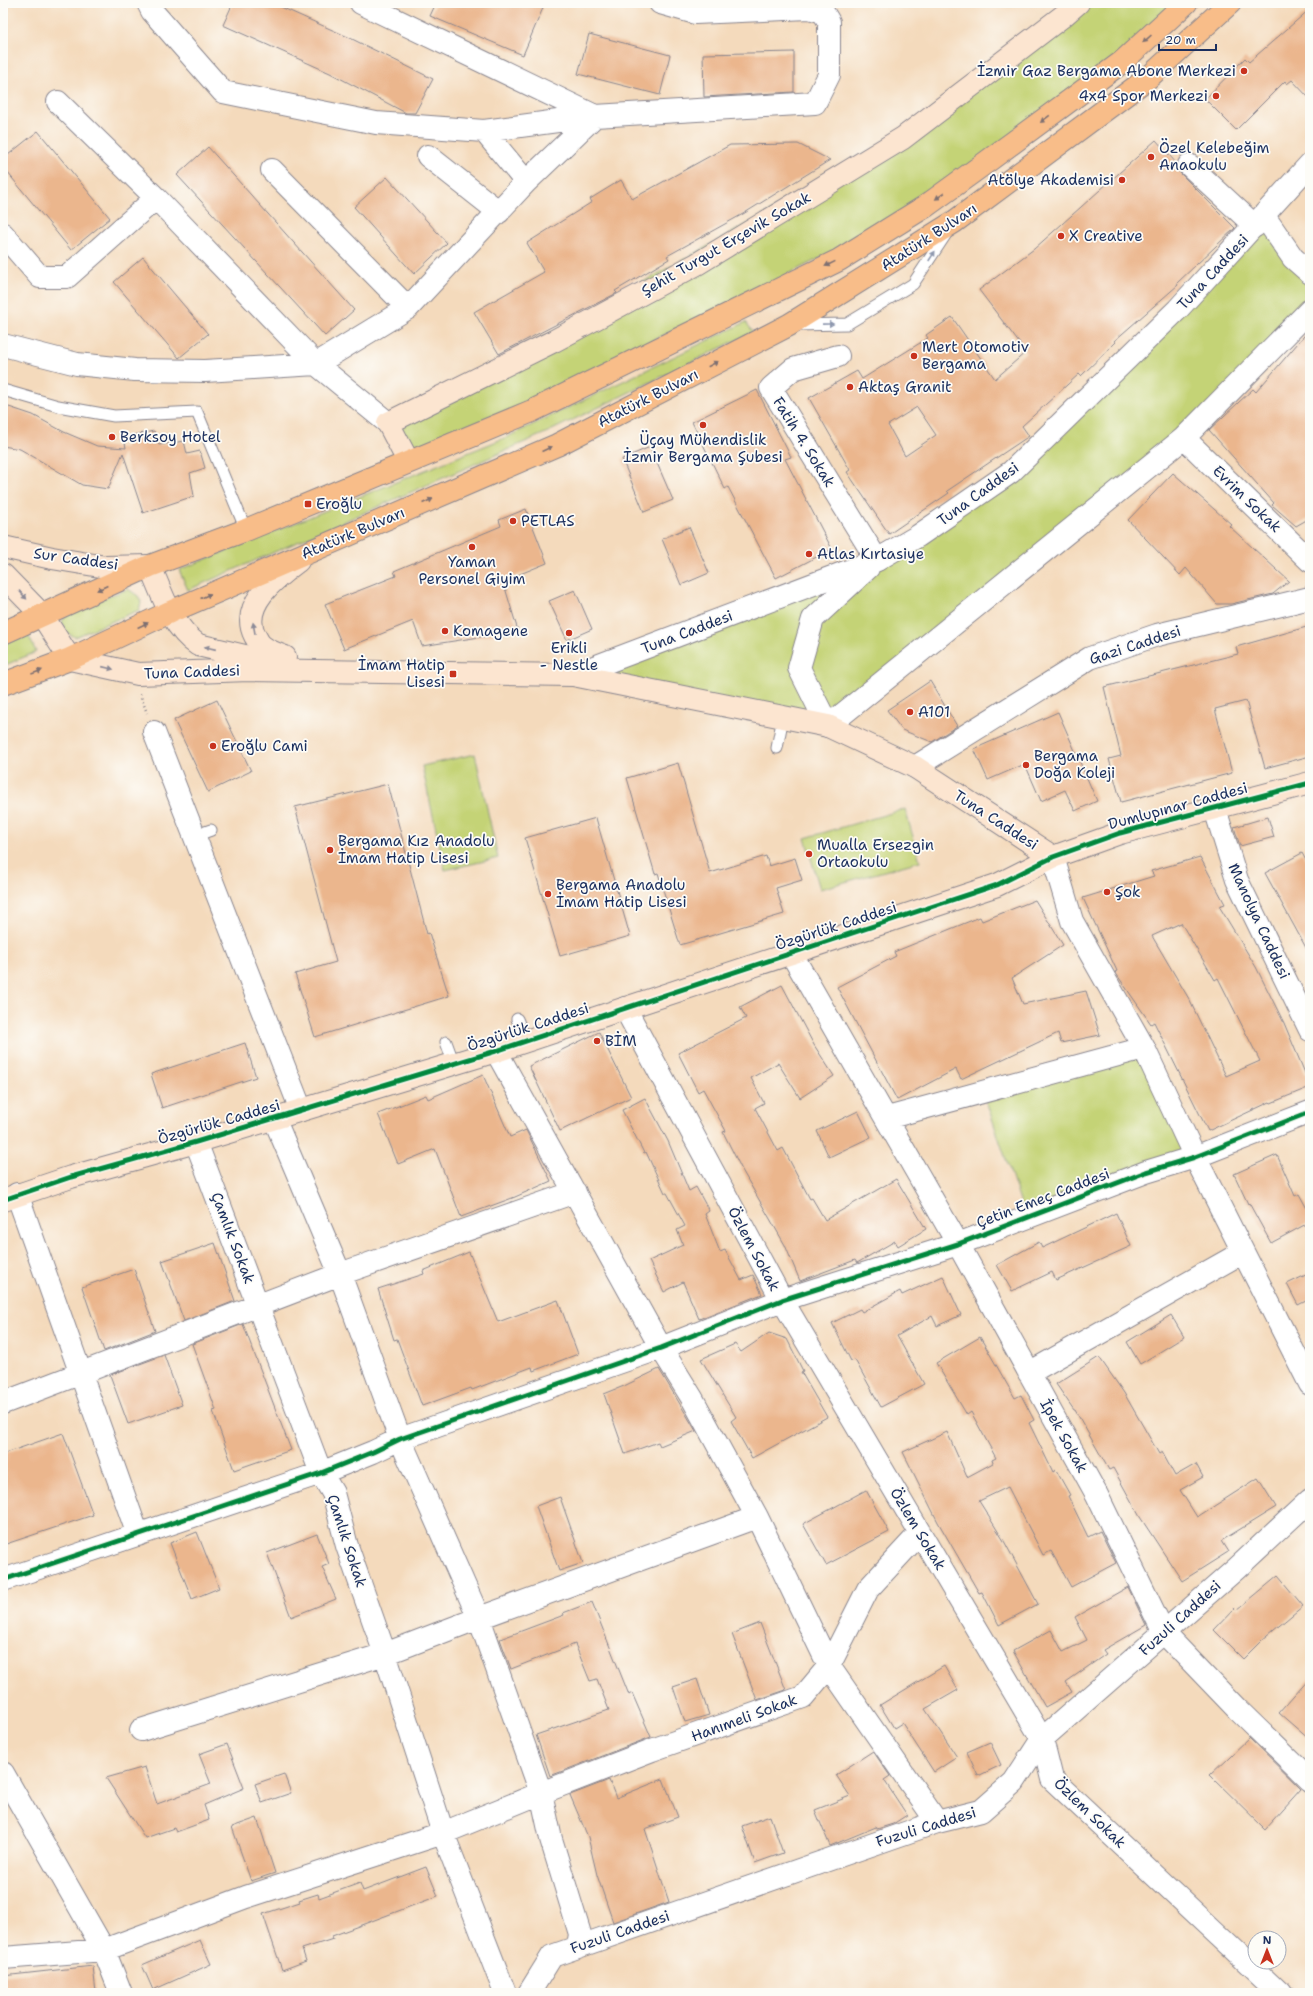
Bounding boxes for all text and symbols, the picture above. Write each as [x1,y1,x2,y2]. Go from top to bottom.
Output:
scale bar [1159,26,1216,52]
text: 20 m [1165,32,1196,48]
one-way arrow [1142,34,1152,44]
place label: İzmir Gaz Bergama Abone Merkezi [977,61,1236,81]
marker: İzmir Gaz Bergama Abone Merkezi [1239,66,1249,76]
place label: 4x4 Spor Merkezi [1079,86,1208,106]
marker: 4x4 Spor Merkezi [1211,91,1221,101]
one-way arrow [1040,115,1051,123]
place label: Özel Kelebeğim Anaokulu [1159,138,1270,175]
marker: Özel Kelebeğim Anaokulu [1146,152,1156,162]
place label: Atölye Akademisi [988,170,1114,190]
marker: Atölye Akademisi [1117,175,1127,185]
street label: Şehit Turgut Erçevik Sokak [637,187,815,301]
one-way arrow [935,192,945,200]
street label: Atatürk Bulvarı [877,198,981,276]
place label: X Creative [1069,226,1143,246]
street label: Tuna Caddesi [1173,230,1253,314]
marker: X Creative [1056,231,1066,241]
one-way arrow [928,251,936,262]
one-way arrow [824,261,835,267]
one-way arrow [822,321,834,328]
place label: Mert Otomotiv Bergama [922,337,1029,374]
marker: Mert Otomotiv Bergama [909,351,919,361]
one-way arrow [707,361,719,367]
street label: Atatürk Bulvarı [594,364,702,432]
place label: Aktaş Granit [858,377,952,397]
marker: Aktaş Granit [845,382,855,392]
street label: Fatih 4. Sokak [768,393,840,491]
marker: Üçay Mühendislik İzmir Bergama Şubesi [698,420,708,430]
place label: Berksoy Hotel [120,427,221,447]
place label: Üçay Mühendislik İzmir Bergama Şubesi [623,430,783,467]
marker: Berksoy Hotel [107,432,117,442]
one-way arrow [542,445,554,451]
street label: Tuna Caddesi [933,458,1023,530]
street label: Evrim Sokak [1208,461,1286,537]
place label: Eroğlu [316,494,362,514]
one-way arrow [423,498,434,504]
marker: Eroğlu [303,499,313,509]
street label: Atatürk Bulvarı [298,502,408,564]
place label: PETLAS [521,511,575,531]
marker: PETLAS [508,516,518,526]
marker: Yaman Personel Giyim [467,542,477,552]
street label: Sur Caddesi [32,543,120,575]
place label: Atlas Kırtasiye [817,544,924,564]
marker: Atlas Kırtasiye [804,549,814,559]
place label: Yaman Personel Giyim [418,552,526,589]
one-way arrow [96,585,107,591]
one-way arrow [18,590,27,599]
one-way arrow [200,593,211,599]
street label: Tuna Caddesi [638,605,736,659]
place label: Komagene [453,621,528,641]
street label: Gazi Caddesi [1087,621,1183,669]
one-way arrow [138,622,149,628]
one-way arrow [250,622,256,634]
marker: Komagene [440,626,450,636]
marker: Erikli - Nestle [564,628,574,638]
place label: Erikli - Nestle [540,638,598,675]
one-way arrow [204,645,216,651]
place label: İmam Hatip Lisesi [358,655,445,692]
street label: Tuna Caddesi [143,660,241,684]
one-way arrow [102,665,114,671]
one-way arrow [31,668,43,674]
marker: İmam Hatip Lisesi [448,669,458,679]
place label: A101 [918,702,950,722]
marker: A101 [905,707,915,717]
place label: Eroğlu Cami [221,736,308,756]
marker: Eroğlu Cami [208,741,218,751]
place label: Bergama Doğa Koleji [1034,746,1115,783]
marker: Bergama Doğa Koleji [1021,760,1031,770]
street label: Dumlupınar Caddesi [1106,778,1250,834]
street label: Tuna Caddesi [950,785,1042,855]
place label: Bergama Kız Anadolu İmam Hatip Lisesi [338,831,495,868]
place label: Mualla Ersezgin Ortaokulu [817,835,934,872]
marker: Bergama Kız Anadolu İmam Hatip Lisesi [325,845,335,855]
marker: Mualla Ersezgin Ortaokulu [804,849,814,859]
street label: Manolya Caddesi [1223,860,1295,982]
place label: Bergama Anadolu İmam Hatip Lisesi [556,875,687,912]
place label: Şok [1115,882,1141,902]
marker: Şok [1102,887,1112,897]
marker: Bergama Anadolu İmam Hatip Lisesi [543,889,553,899]
street label: Özgürlük Caddesi [773,897,899,955]
street label: Özgürlük Caddesi [465,998,591,1056]
place label: BİM [605,1031,637,1051]
marker: BİM [592,1036,602,1046]
street label: Özgürlük Caddesi [155,1095,283,1149]
street label: Çetin Emeç Caddesi [973,1163,1113,1233]
street label: Çamlık Sokak [206,1189,260,1287]
street label: Özlem Sokak [723,1203,785,1295]
street label: İpek Sokak [1035,1396,1093,1476]
street label: Özlem Sokak [885,1484,951,1574]
street label: Çamlık Sokak [323,1492,371,1590]
street label: Fuzuli Caddesi [1135,1576,1225,1660]
street label: Hanımeli Sokak [688,1690,800,1746]
street label: Özlem Sokak [1050,1773,1130,1853]
street label: Fuzuli Caddesi [873,1802,979,1852]
street label: Fuzuli Caddesi [568,1906,672,1958]
north arrow [1247,1930,1287,1970]
text: N [1263,1933,1272,1948]

